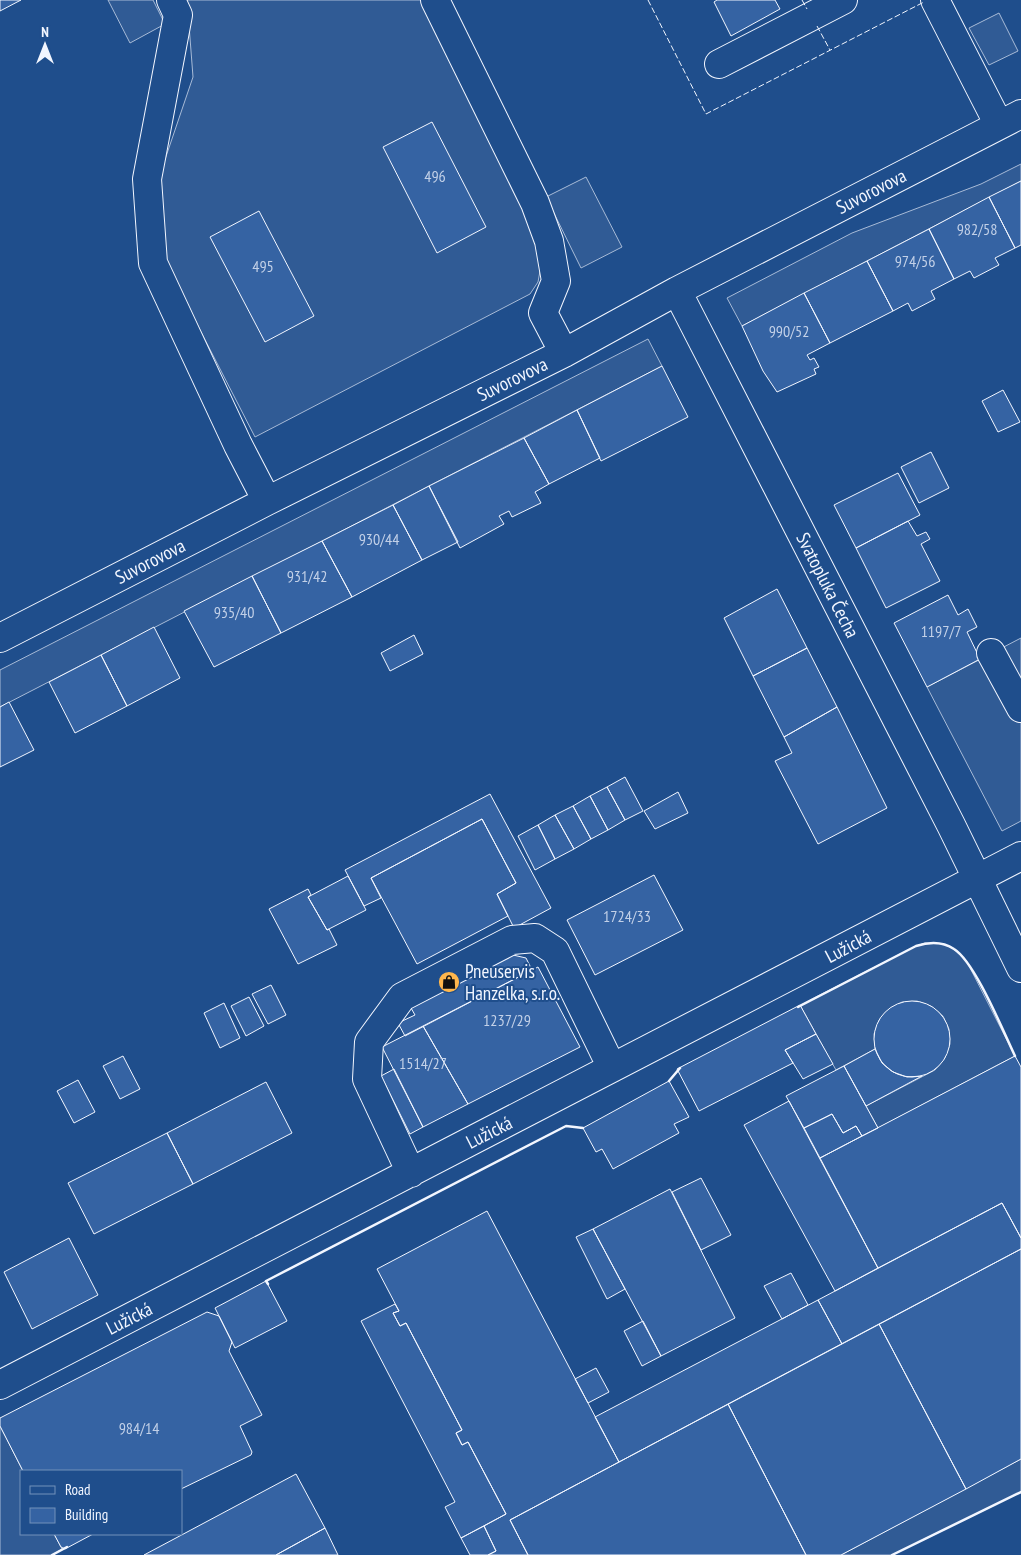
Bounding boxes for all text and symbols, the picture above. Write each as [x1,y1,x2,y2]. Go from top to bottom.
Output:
north arrow [20,20,70,70]
text: N [41,23,49,41]
street label: Suvorovova [832,163,910,219]
house number: 496 [424,166,446,186]
house number: 982/58 [957,219,997,239]
house number: 974/56 [895,251,935,271]
house number: 495 [252,256,274,276]
house number: 990/52 [769,321,809,341]
street label: Suvorovova [473,352,551,406]
street label: Svatopluka Čecha [791,528,865,642]
house number: 930/44 [359,529,399,549]
street label: Suvorovova [111,533,189,589]
house number: 931/42 [287,566,327,586]
house number: 935/40 [214,602,254,622]
house number: 1197/7 [921,621,961,641]
house number: 1724/33 [603,906,651,926]
street label: Lužická [821,924,875,968]
place label: Pneuservis Hanzelka, s.r.o. [465,959,560,1005]
shop icon: Pneuservis Hanzelka, s.r.o. [437,970,461,994]
house number: 1237/29 [483,1010,531,1030]
house number: 1514/27 [399,1053,447,1073]
street label: Lužická [462,1110,516,1154]
street label: Lužická [102,1296,156,1340]
house number: 984/14 [119,1418,159,1438]
legend [20,1470,182,1535]
text: Road [65,1480,91,1499]
text: Building [65,1505,108,1524]

